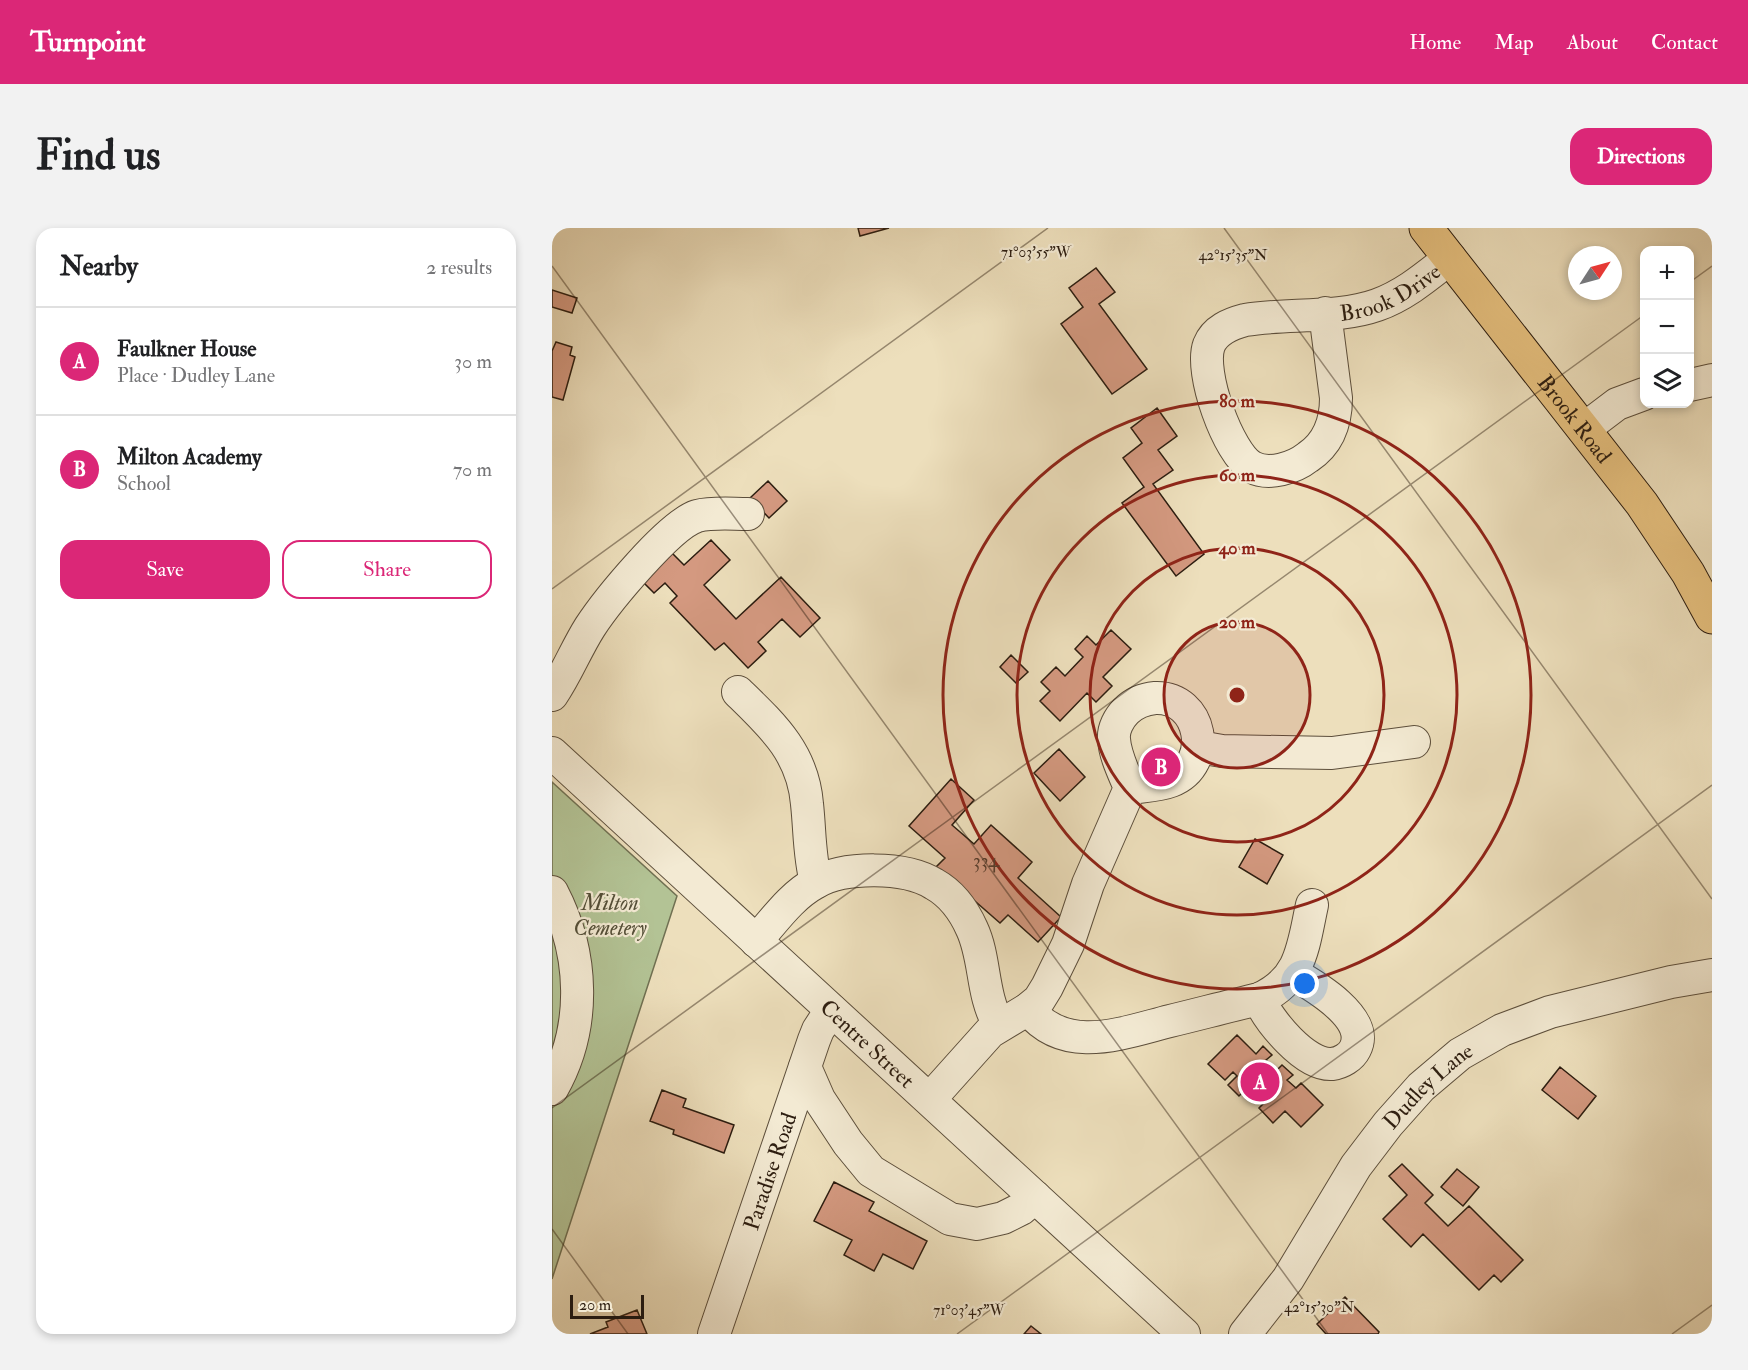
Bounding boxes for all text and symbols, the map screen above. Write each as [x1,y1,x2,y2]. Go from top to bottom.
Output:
text: Turnpoint [30,25,146,60]
text: Home [1409,29,1461,56]
text: Map [1494,29,1534,56]
text: About [1567,29,1618,56]
text: Contact [1651,29,1718,56]
button: Directions [1570,128,1712,185]
text: Find us [36,130,160,182]
text: 71°03'55"W [1001,243,1072,262]
text: 42°15'35"N [1198,246,1268,265]
north arrow [1568,246,1622,300]
map controls [1640,246,1694,408]
button: + [1640,246,1694,300]
text: Nearby [60,251,138,283]
text: 2 results [426,255,492,280]
street label: Brook Drive [1338,258,1447,328]
button: − [1640,300,1694,354]
text: Faulkner House [117,335,257,363]
text: A [73,349,86,374]
text: 30 m [454,349,492,374]
button: layers [1640,354,1694,408]
text: Place · Dudley Lane [117,363,275,388]
street label: Brook Road [1531,369,1618,469]
text: 80 m [1219,390,1256,413]
text: Milton Academy [117,443,262,471]
text: B [73,457,86,482]
text: 70 m [453,457,492,482]
text: 60 m [1219,464,1256,487]
text: School [117,471,171,496]
text: 40 m [1218,537,1256,560]
button: Save [60,540,270,599]
button: Share [282,540,492,599]
text: 20 m [1219,611,1256,634]
centre of rings [1227,685,1247,705]
pin: B [1142,744,1180,790]
house number: 334 [973,848,1000,873]
park label: Milton Cemetery [573,889,647,942]
your location [1290,969,1319,998]
street label: Centre Street [814,994,920,1095]
street label: Dudley Lane [1377,1037,1478,1135]
pin: A [1240,1060,1280,1104]
street label: Paradise Road [737,1109,803,1234]
scale bar [570,1292,644,1320]
text: 20 m [579,1295,611,1315]
text: 42°15'30"N [1284,1298,1355,1317]
text: 71°03'45"W [933,1301,1005,1320]

